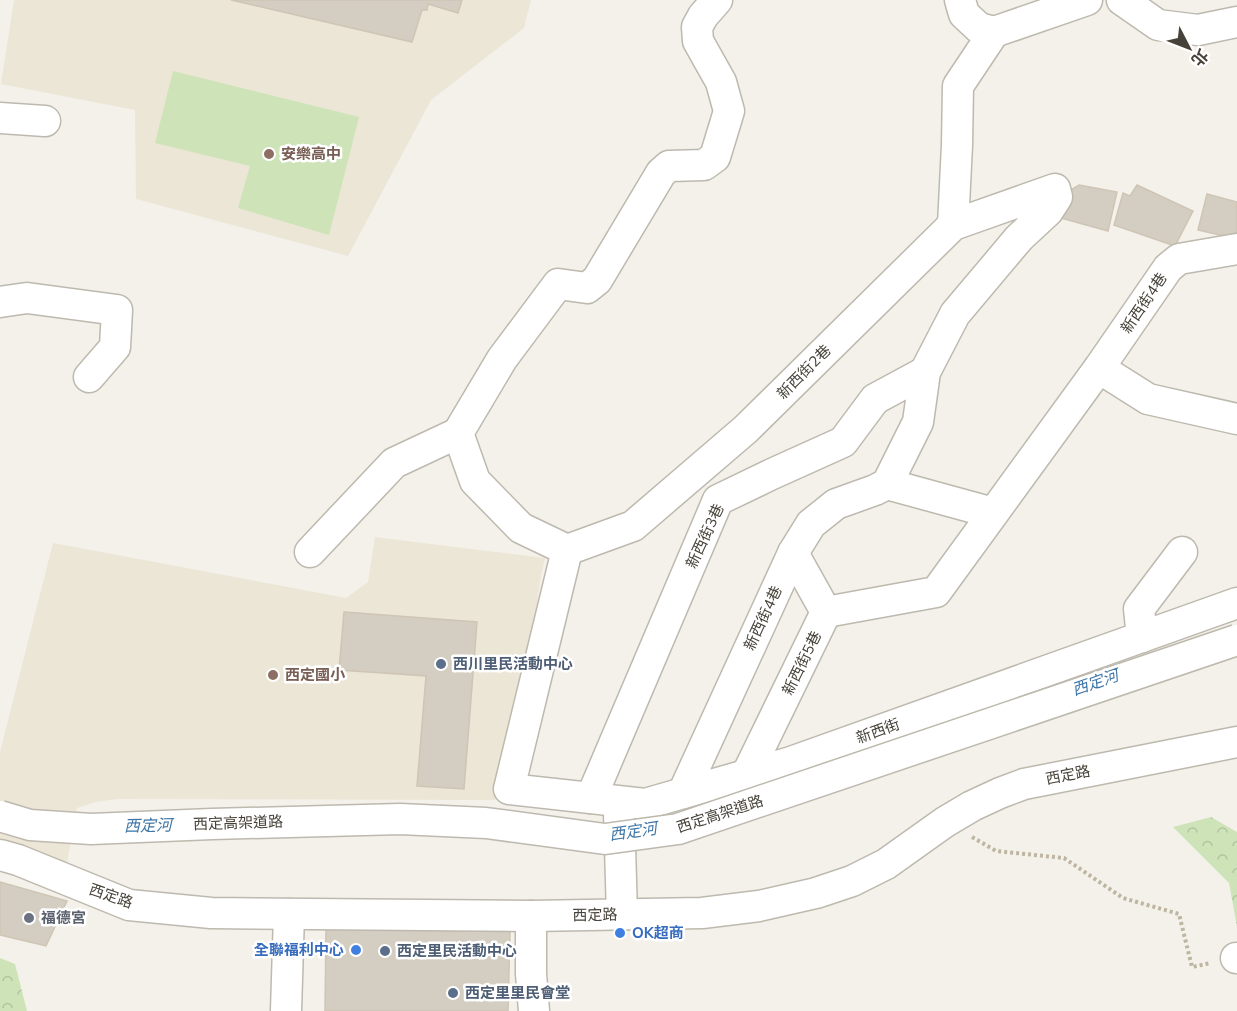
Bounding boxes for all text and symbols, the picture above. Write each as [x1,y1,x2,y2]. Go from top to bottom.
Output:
north arrow [1159,18,1219,78]
text: 北 [1186,44,1213,71]
place label: 安樂高中 [281,144,341,164]
marker: 安樂高中 [262,147,276,161]
street label: 新西街4巷 [1116,269,1172,337]
street label: 新西街2巷 [773,341,835,403]
street label: 新西街3巷 [681,500,729,572]
street label: 新西街4巷 [739,582,787,654]
street label: 新西街5巷 [778,628,826,698]
place label: 西川里民活動中心 [453,654,573,674]
marker: 西川里民活動中心 [434,657,448,671]
water label: 西定河 [1069,664,1124,701]
place label: 西定國小 [285,665,346,685]
marker: 西定國小 [266,668,280,682]
street label: 新西街 [853,714,903,748]
street label: 西定路 [1044,761,1092,789]
street label: 西定高架道路 [674,791,766,837]
street label: 西定高架道路 [193,811,283,835]
water label: 西定河 [124,815,175,837]
water label: 西定河 [608,817,661,846]
street label: 西定路 [86,879,136,913]
street label: 西定路 [572,905,618,925]
place label: 福德宮 [41,908,86,928]
marker: 福德宮 [22,911,36,925]
place label: OK超商 [632,923,684,943]
marker: OK超商 [613,926,627,940]
place label: 全聯福利中心 [254,940,344,960]
place label: 西定里民活動中心 [397,941,517,961]
marker: 全聯福利中心 [349,943,363,957]
marker: 西定里民活動中心 [378,944,392,958]
place label: 西定里里民會堂 [465,983,570,1003]
marker: 西定里里民會堂 [446,986,460,1000]

